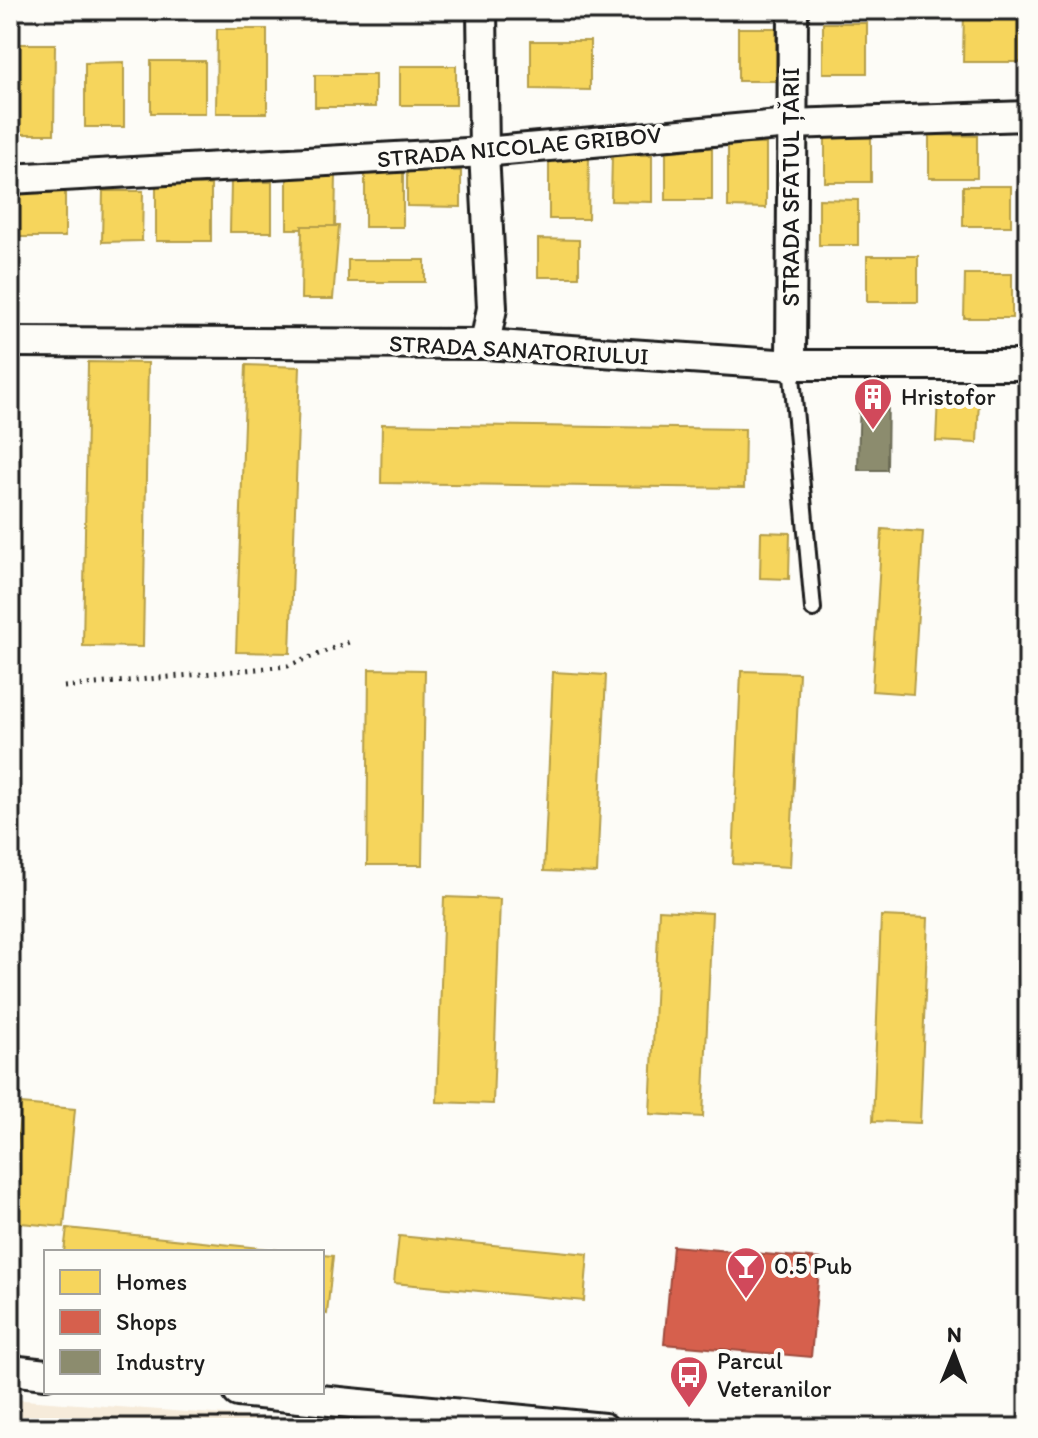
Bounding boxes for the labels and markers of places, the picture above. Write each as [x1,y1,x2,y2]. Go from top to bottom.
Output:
building icon: Hristofor [852,376,894,431]
place label: Hristofor [901,382,996,411]
bar icon: 0.5 Pub [725,1245,767,1300]
place label: 0.5 Pub [774,1251,852,1280]
place label: Parcul Veteranilor [717,1346,831,1403]
bus stop icon: Parcul Veteranilor [668,1354,710,1409]

